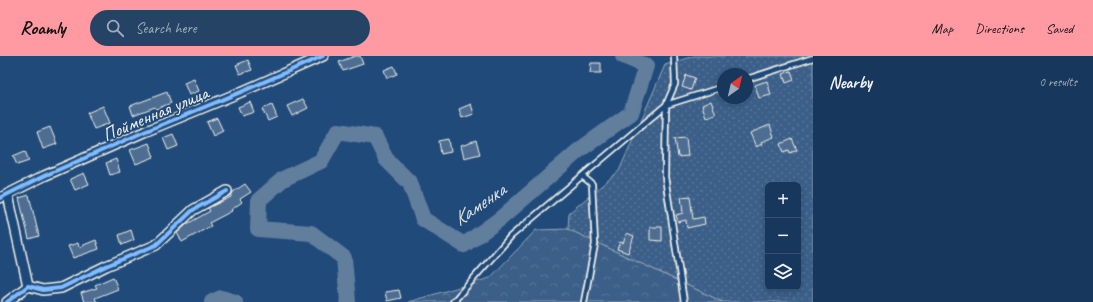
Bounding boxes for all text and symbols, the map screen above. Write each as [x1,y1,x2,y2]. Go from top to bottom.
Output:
search box [90,10,370,46]
text: Roamly [20,16,66,40]
icon: search [104,17,126,39]
text: Search here [136,19,197,38]
text: Map [932,20,953,37]
text: Directions [975,20,1024,37]
text: Saved [1046,20,1073,37]
north arrow [717,68,753,104]
text: Nearby [829,72,872,93]
text: 0 results [1039,74,1077,90]
street label: Пойменная улица [99,80,214,147]
water label: Каменка [448,176,513,231]
map controls [765,182,801,290]
button: + [765,182,801,218]
button: − [765,218,801,254]
button: layers [765,254,801,290]

